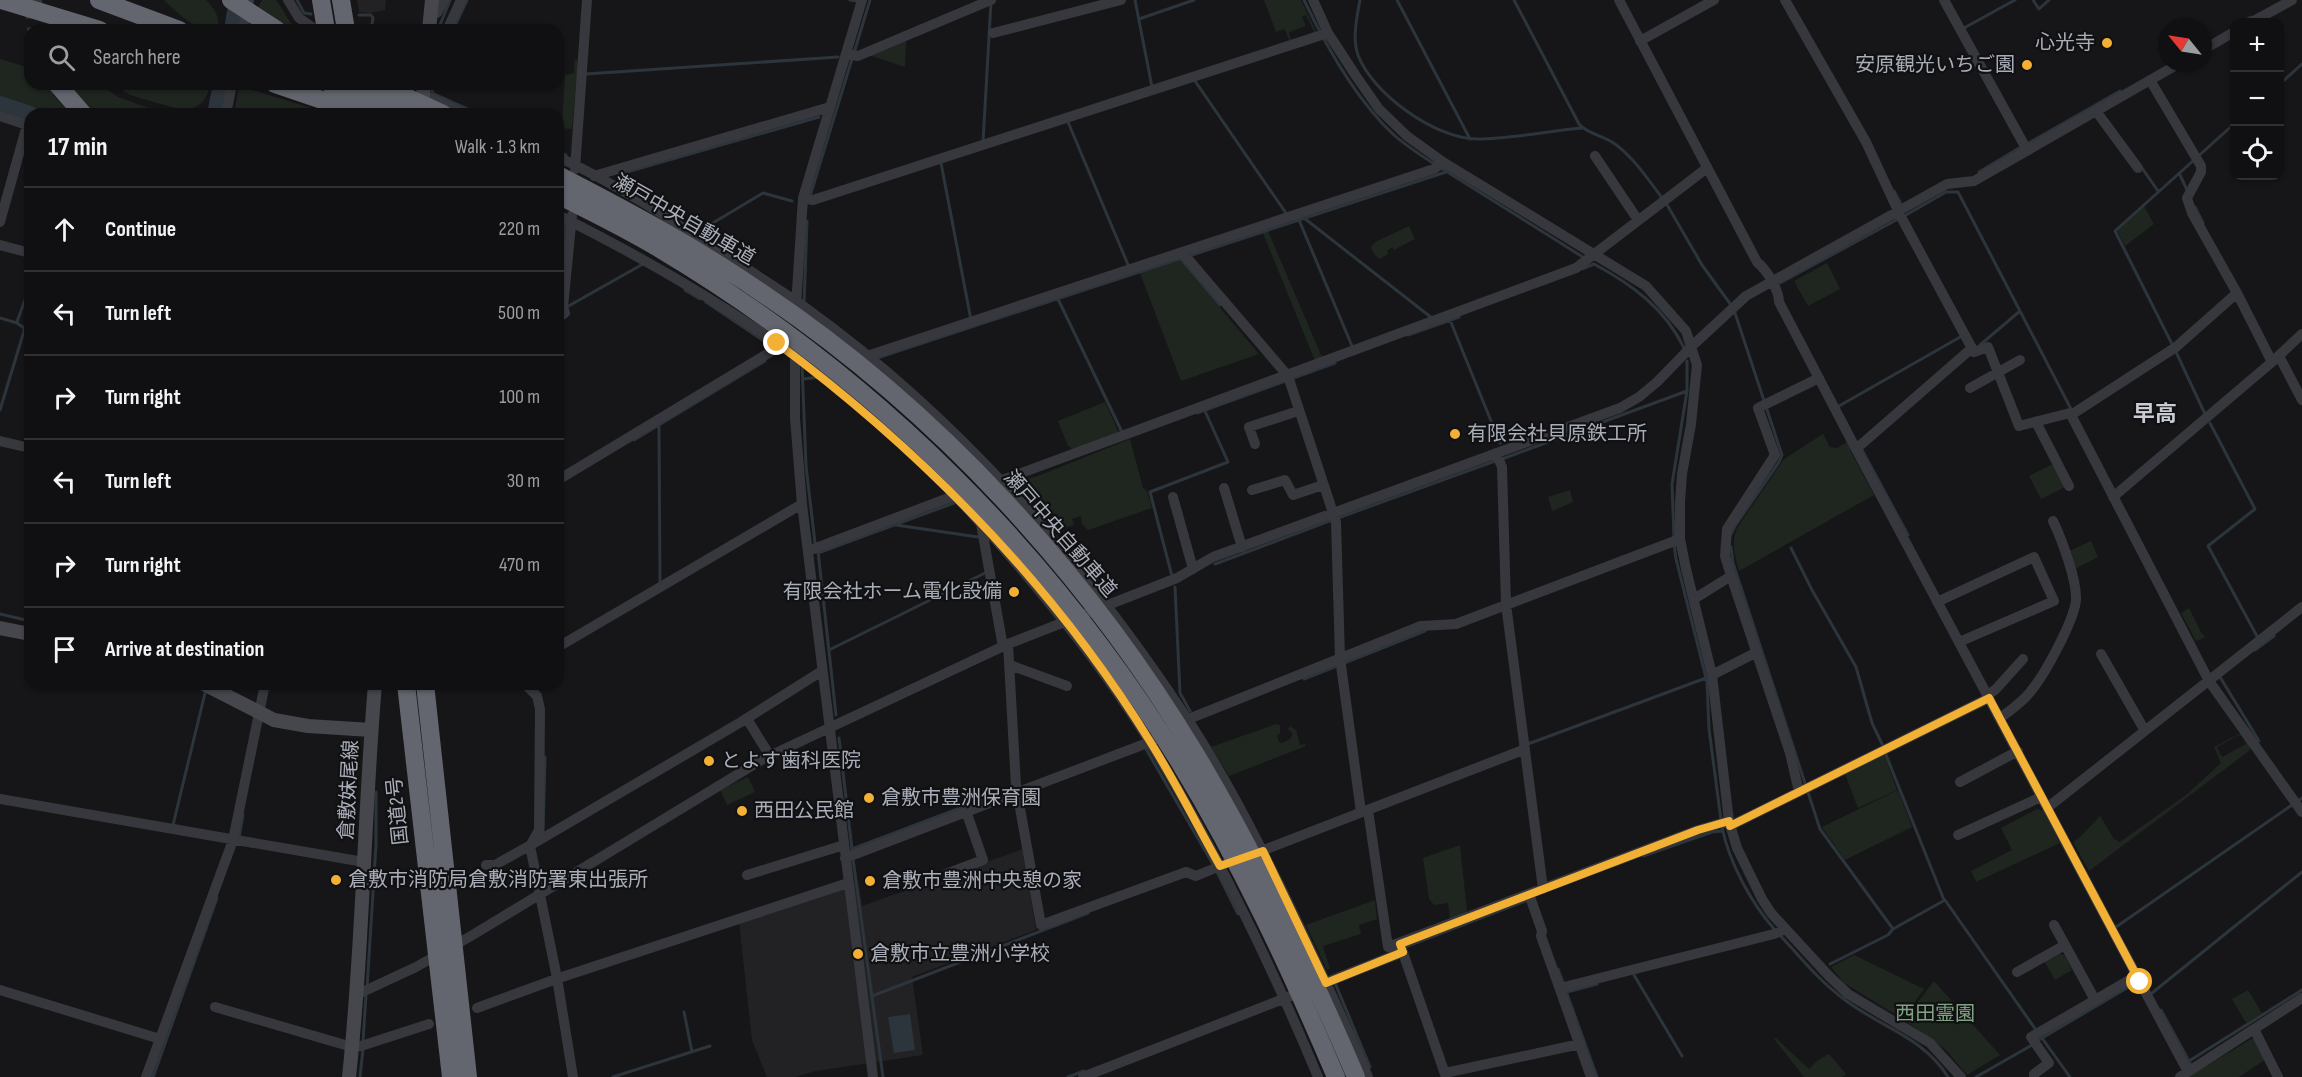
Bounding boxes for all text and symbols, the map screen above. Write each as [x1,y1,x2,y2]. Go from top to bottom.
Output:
north arrow [2158,18,2212,72]
map controls [2230,18,2284,180]
button: + [2230,18,2284,72]
search box [24,24,564,90]
place label: 心光寺 [2035,31,2095,55]
marker: 心光寺 [2100,36,2114,50]
icon: search [45,41,78,74]
text: Search here [93,44,180,71]
place label: 安原観光いちご園 [1855,53,2015,77]
marker: 安原観光いちご園 [2020,58,2034,72]
button: − [2230,72,2284,126]
button: locate [2230,126,2284,180]
text: 17 min [48,132,108,163]
text: Walk · 1.3 km [455,135,540,159]
street label: 瀬戸中央自動車道 [609,170,759,270]
icon: ahead [48,213,81,246]
text: Continue [105,216,176,243]
text: 220 m [499,217,540,241]
icon: left [48,297,81,330]
text: Turn left [105,300,171,327]
text: 500 m [498,301,540,325]
route end [763,329,789,355]
icon: right [48,381,81,414]
text: Turn right [105,384,181,411]
text: 100 m [499,385,540,409]
district label: 早高 [2133,401,2177,428]
place label: 有限会社貝原鉄工所 [1467,422,1647,446]
marker: 有限会社貝原鉄工所 [1448,427,1462,441]
icon: left [48,465,81,498]
street label: 瀬戸中央自動車道 [998,466,1122,602]
text: Turn left [105,468,171,495]
text: 30 m [507,469,540,493]
icon: right [48,549,81,582]
text: Turn right [105,552,181,579]
text: 470 m [499,553,540,577]
place label: 有限会社ホーム電化設備 [783,580,1002,604]
marker: 有限会社ホーム電化設備 [1007,585,1021,599]
icon: arrive [48,633,81,666]
text: Arrive at destination [105,636,264,663]
street label: 倉敷妹尾線 [334,739,364,841]
place label: とよす歯科医院 [721,749,861,773]
marker: とよす歯科医院 [702,754,716,768]
street label: 国道2号 [382,776,414,846]
place label: 倉敷市豊洲保育園 [881,786,1041,810]
marker: 倉敷市豊洲保育園 [862,791,876,805]
place label: 西田公民館 [754,799,854,823]
marker: 西田公民館 [735,804,749,818]
place label: 倉敷市消防局倉敷消防署東出張所 [348,868,648,892]
place label: 倉敷市豊洲中央憩の家 [882,869,1082,893]
marker: 倉敷市消防局倉敷消防署東出張所 [329,873,343,887]
marker: 倉敷市豊洲中央憩の家 [863,874,877,888]
place label: 倉敷市立豊洲小学校 [870,942,1050,966]
marker: 倉敷市立豊洲小学校 [851,947,865,961]
route start [2126,968,2152,994]
park label: 西田霊園 [1895,1002,1975,1026]

